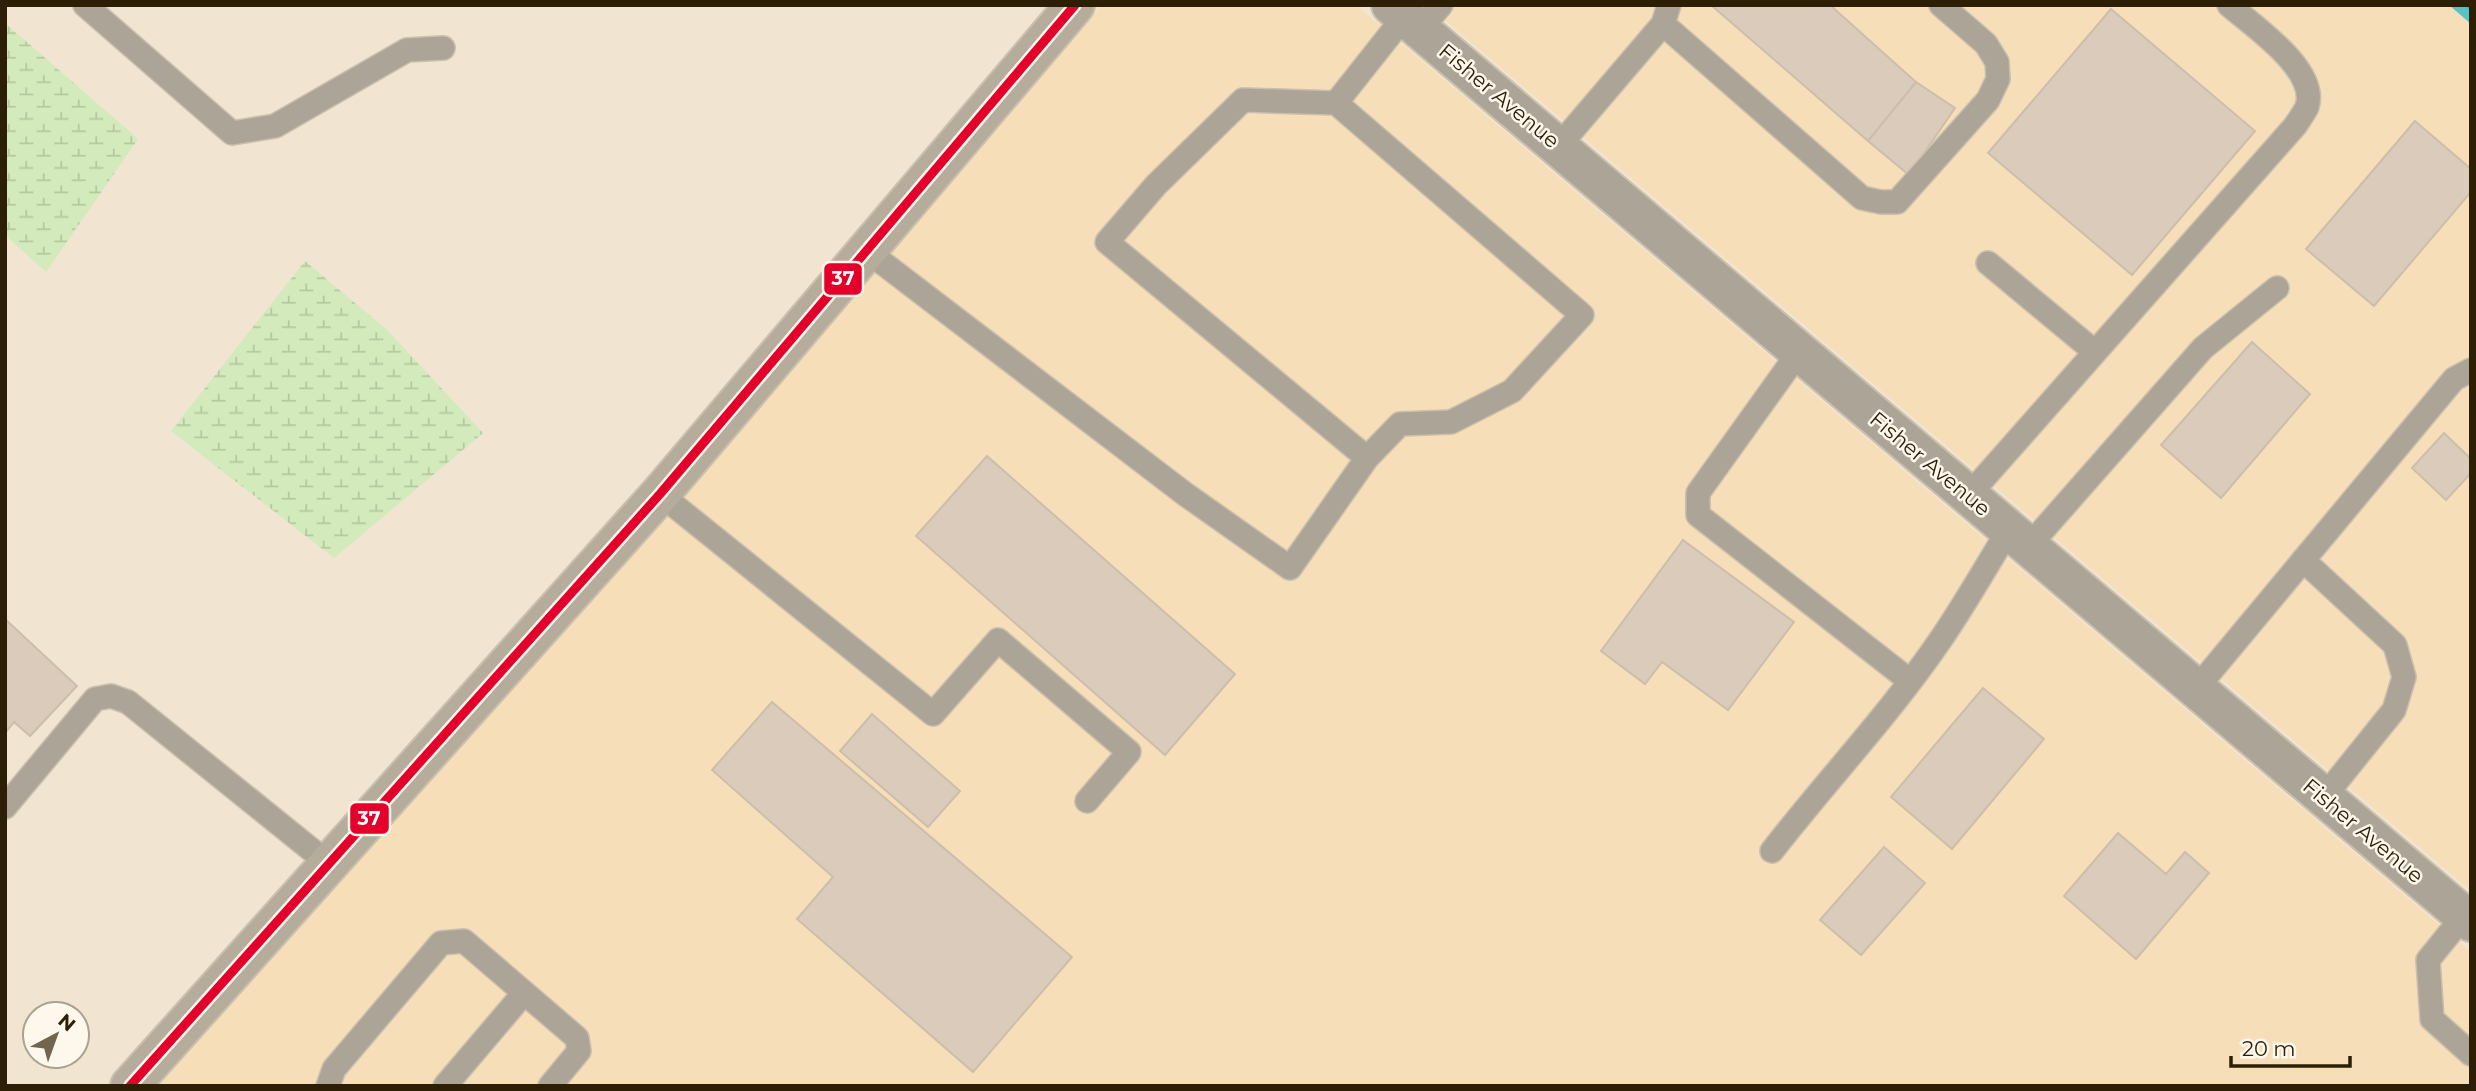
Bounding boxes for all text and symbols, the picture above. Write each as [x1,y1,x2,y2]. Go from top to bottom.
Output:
street label: Fisher Avenue [1434,38,1565,153]
line badge: 37 [823,262,863,296]
text: 37 [831,267,855,290]
street label: Fisher Avenue [1865,406,1996,521]
street label: Fisher Avenue [2298,773,2429,888]
line badge: 37 [349,802,390,835]
text: 37 [357,807,381,830]
north arrow [21,1000,91,1070]
text: N [53,1009,80,1036]
scale bar [2231,1024,2350,1068]
text: 20 m [2242,1036,2296,1061]

